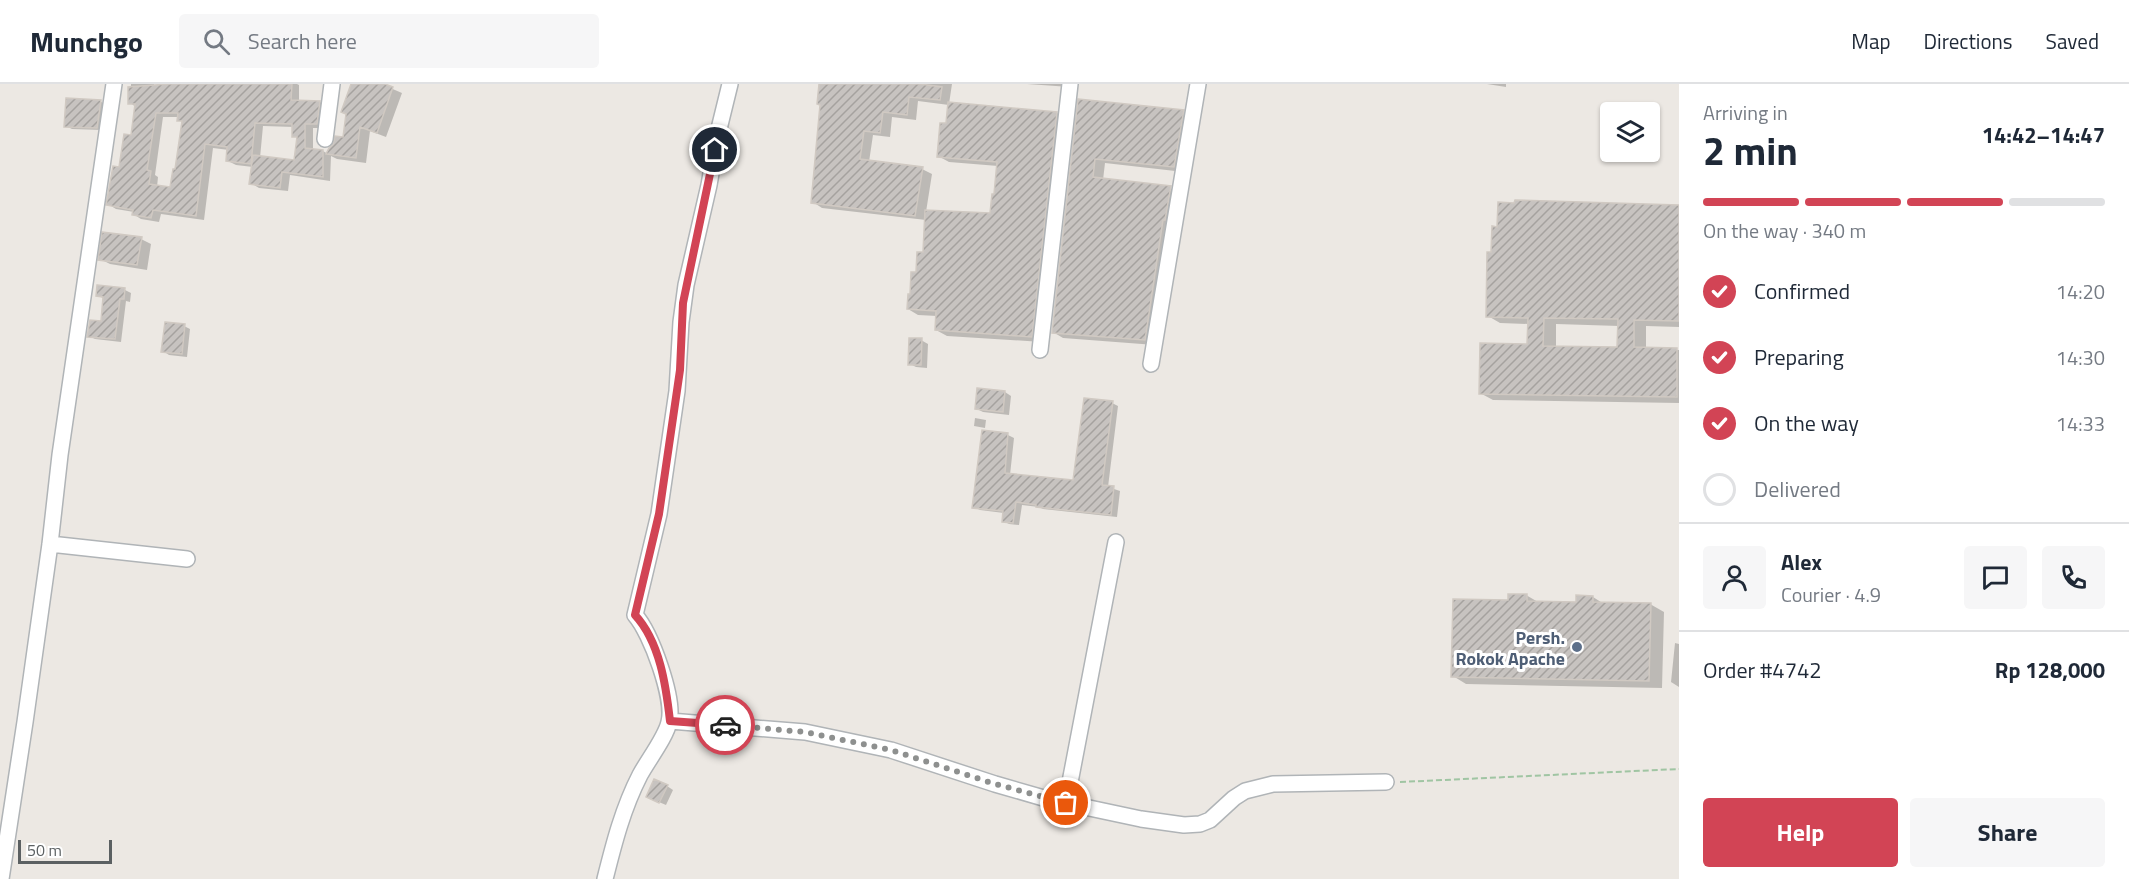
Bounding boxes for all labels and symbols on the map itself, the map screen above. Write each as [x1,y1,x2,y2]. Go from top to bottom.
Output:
pin [689,124,740,175]
place label: Persh. Rokok Apache [1456,624,1565,672]
marker: Persh. Rokok Apache [1570,640,1584,654]
courier [695,695,755,755]
pin [1040,777,1091,828]
scale bar [18,837,112,864]

